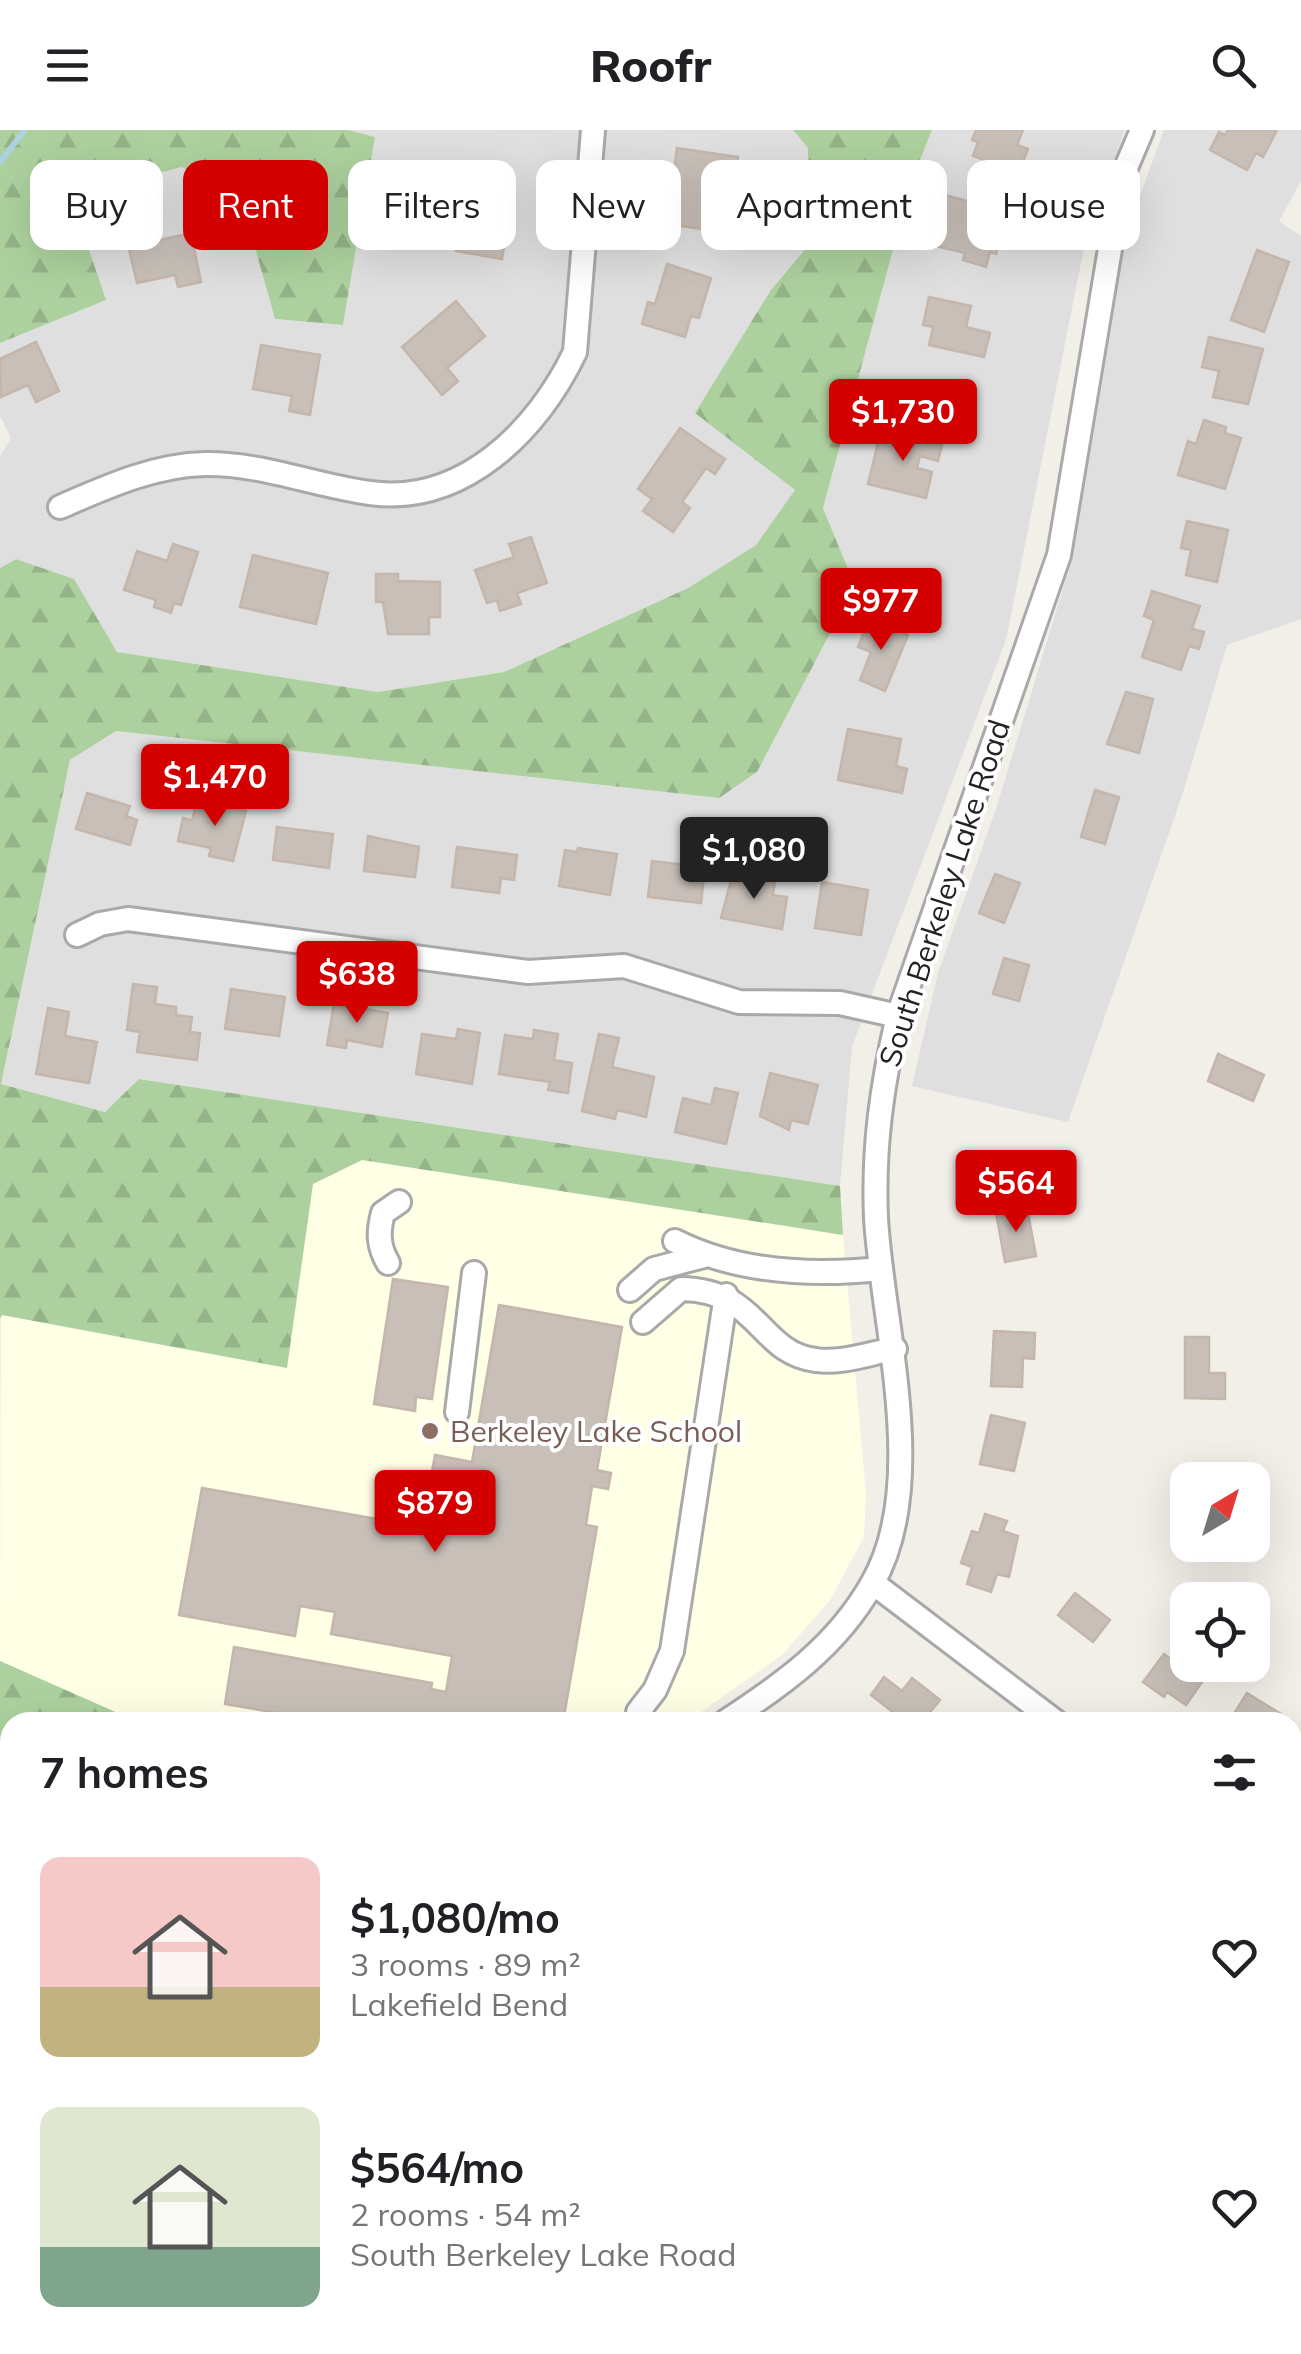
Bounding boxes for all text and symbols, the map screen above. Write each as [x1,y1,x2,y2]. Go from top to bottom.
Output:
text: Roofr [590,37,711,93]
icon: menu [40,38,95,93]
icon: search [1206,38,1261,93]
chip: Buy [30,160,163,250]
chip: Rent [183,160,328,250]
chip: Filters [348,160,516,250]
chip: New [536,160,681,250]
chip: Apartment [701,160,947,250]
chip: House [967,160,1140,250]
pin: $1,730 [822,379,984,464]
text: $1,730 [851,391,955,431]
pin: $977 [822,568,940,653]
text: $977 [843,580,919,620]
street label: South Berkeley Lake Road [870,715,1018,1071]
pin: $1,470 [134,744,296,829]
text: $1,470 [163,756,267,796]
pin: $1,080 [673,817,835,902]
text: $1,080 [702,829,806,869]
pin: $638 [298,941,416,1026]
text: $638 [319,953,395,993]
pin: $564 [957,1150,1075,1235]
text: $564 [978,1162,1054,1202]
place label: Berkeley Lake School [450,1412,742,1450]
marker: Berkeley Lake School [419,1420,441,1442]
north arrow [1170,1462,1270,1562]
map controls [1170,1462,1270,1682]
pin: $879 [376,1470,494,1555]
text: $879 [397,1482,473,1522]
button: locate [1170,1582,1270,1682]
icon: filters [1207,1745,1262,1800]
text: 7 homes [40,1746,209,1799]
text: $1,080/mo [350,1891,560,1944]
icon: home [120,1897,240,2017]
icon: heart [1207,1930,1262,1985]
text: 3 rooms · 89 m² [350,1944,581,1984]
text: Lakefield Bend [350,1984,568,2024]
text: $564/mo [350,2141,524,2194]
icon: home [120,2147,240,2267]
icon: heart [1207,2180,1262,2235]
text: 2 rooms · 54 m² [350,2194,581,2234]
text: South Berkeley Lake Road [350,2234,736,2274]

